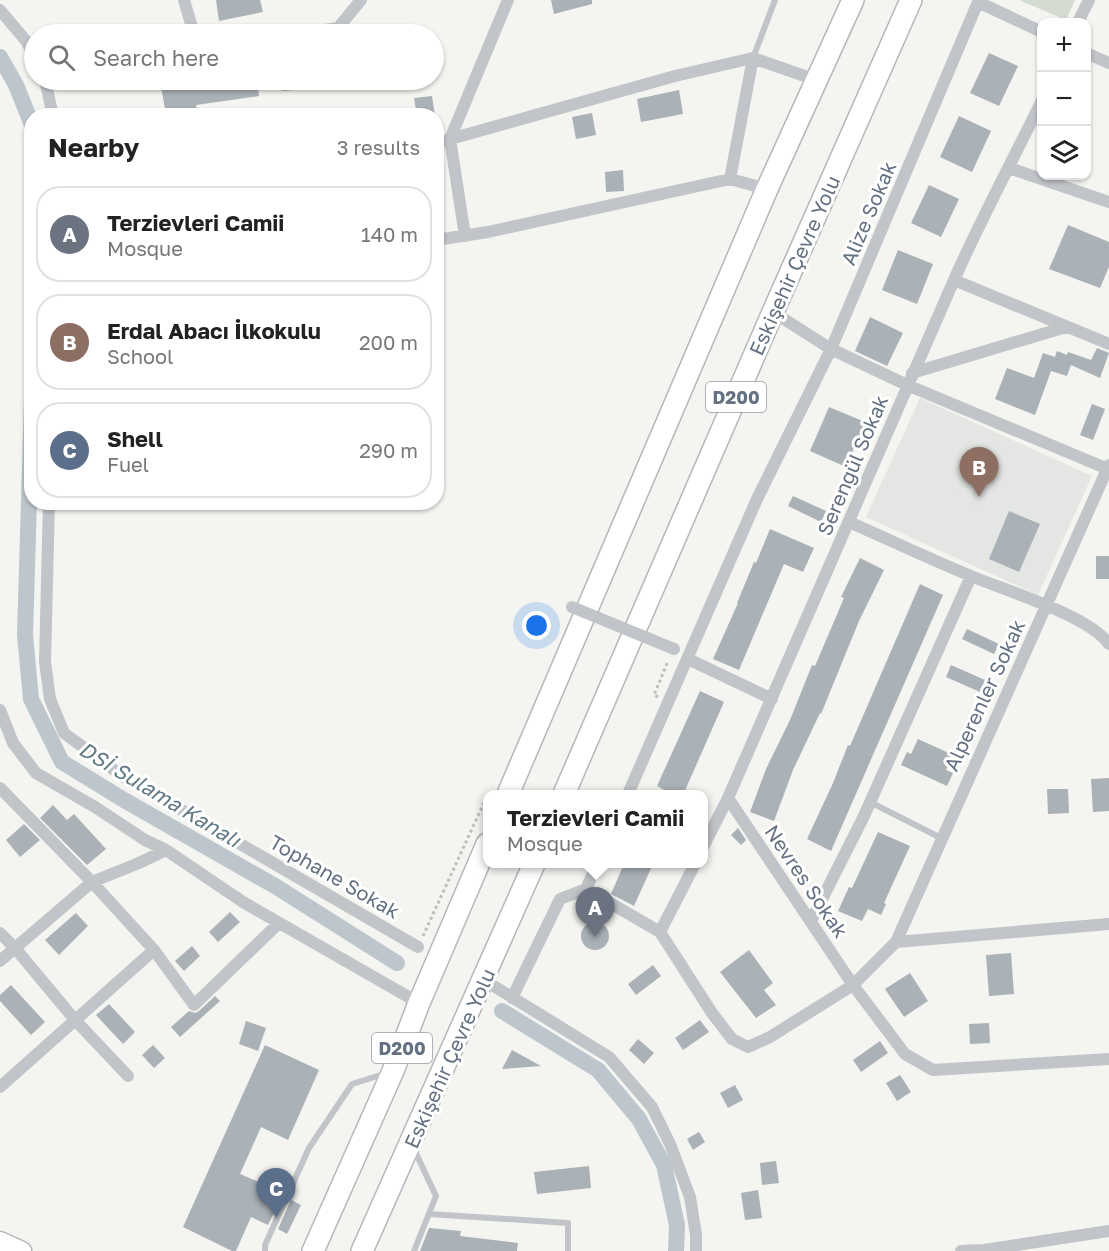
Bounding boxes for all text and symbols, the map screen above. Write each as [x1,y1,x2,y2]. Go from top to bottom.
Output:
map controls [1037,18,1091,180]
button: + [1037,18,1091,72]
search box [24,24,444,90]
icon: search [45,41,78,74]
text: Search here [93,44,219,71]
button: − [1037,72,1091,126]
button: layers [1037,126,1091,180]
text: Nearby [48,132,139,163]
text: 3 results [337,135,420,159]
street label: Alize Sokak [835,158,901,268]
street label: Eskişehir Çevre Yolu [744,171,844,359]
text: Terzievleri Camii [107,209,284,236]
text: A [62,222,77,246]
text: 140 m [361,222,418,246]
text: Mosque [107,236,183,260]
text: Erdal Abacı İlkokulu [107,317,321,344]
text: B [62,330,77,354]
text: 200 m [359,330,418,354]
text: School [107,344,173,368]
road number: D200 [706,382,766,412]
street label: Serengül Sokak [812,391,892,539]
text: Shell [107,425,163,452]
text: C [62,438,77,462]
text: 290 m [359,438,418,462]
pin: B [960,448,998,497]
text: Fuel [107,452,149,476]
your location [522,611,551,640]
street label: Alperenler Sokak [938,616,1030,774]
water label: DSİ Sulama Kanalı [75,736,247,853]
popup [483,790,708,868]
text: Terzievleri Camii [507,804,684,831]
street label: Nevres Sokak [760,820,854,942]
street label: Tophane Sokak [266,829,404,923]
text: Mosque [507,831,583,855]
pin: A [576,888,614,937]
street label: Eskişehir Çevre Yolu [399,964,499,1152]
road number: D200 [372,1033,432,1063]
pin: C [256,1168,296,1218]

